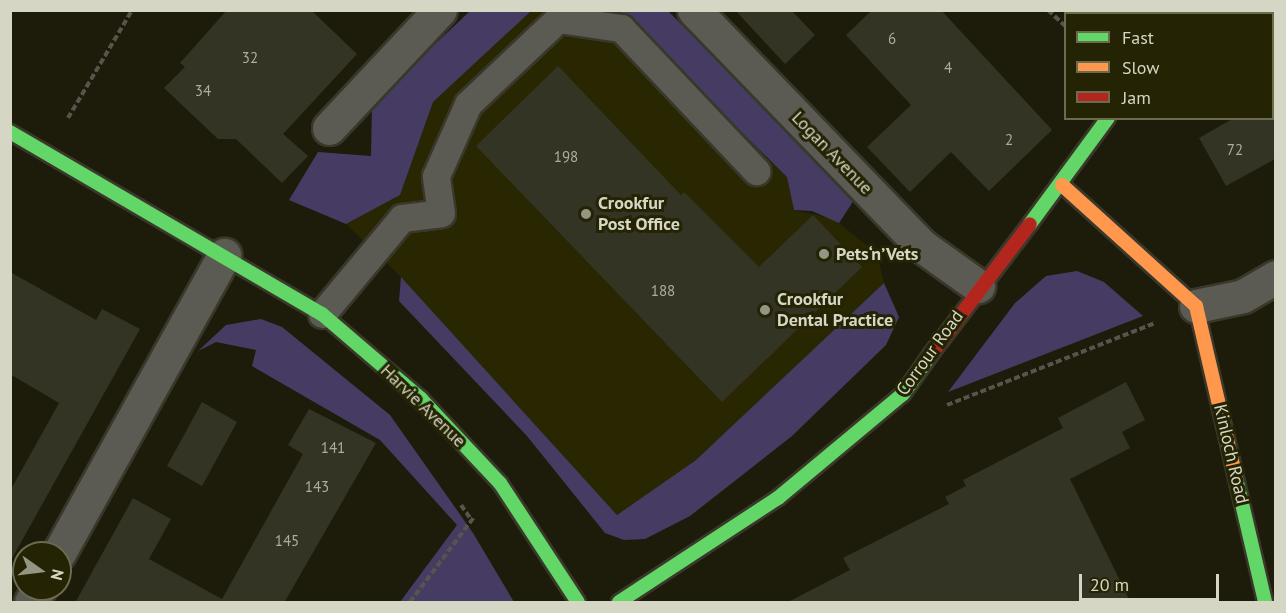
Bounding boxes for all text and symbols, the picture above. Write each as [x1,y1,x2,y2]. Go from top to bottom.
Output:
legend [1064,12,1274,120]
text: Fast [1122,26,1154,49]
house number: 6 [888,30,896,48]
house number: 32 [242,49,258,67]
text: Slow [1122,56,1160,79]
house number: 4 [944,59,952,77]
house number: 34 [195,82,211,100]
text: Jam [1122,86,1151,109]
street label: Logan Avenue [787,107,877,199]
house number: 2 [1005,131,1013,149]
house number: 72 [1227,141,1243,159]
house number: 198 [554,148,578,166]
place label: Crookfur Post Office [598,193,680,236]
marker: Crookfur Post Office [579,207,593,221]
place label: Pets‘n’Vets [836,243,918,265]
marker: Pets‘n’Vets [817,247,831,261]
house number: 188 [651,282,675,300]
place label: Crookfur Dental Practice [777,289,893,332]
marker: Crookfur Dental Practice [758,303,772,317]
street label: Corrour Road [892,306,968,400]
street label: Harvie Avenue [376,360,470,452]
street label: Kinloch Road [1209,402,1253,506]
house number: 141 [321,439,345,457]
house number: 143 [305,478,329,496]
house number: 145 [275,532,299,550]
north arrow [12,541,72,601]
scale bar [1082,562,1222,600]
text: N [47,567,69,582]
text: 20 m [1090,573,1129,596]

